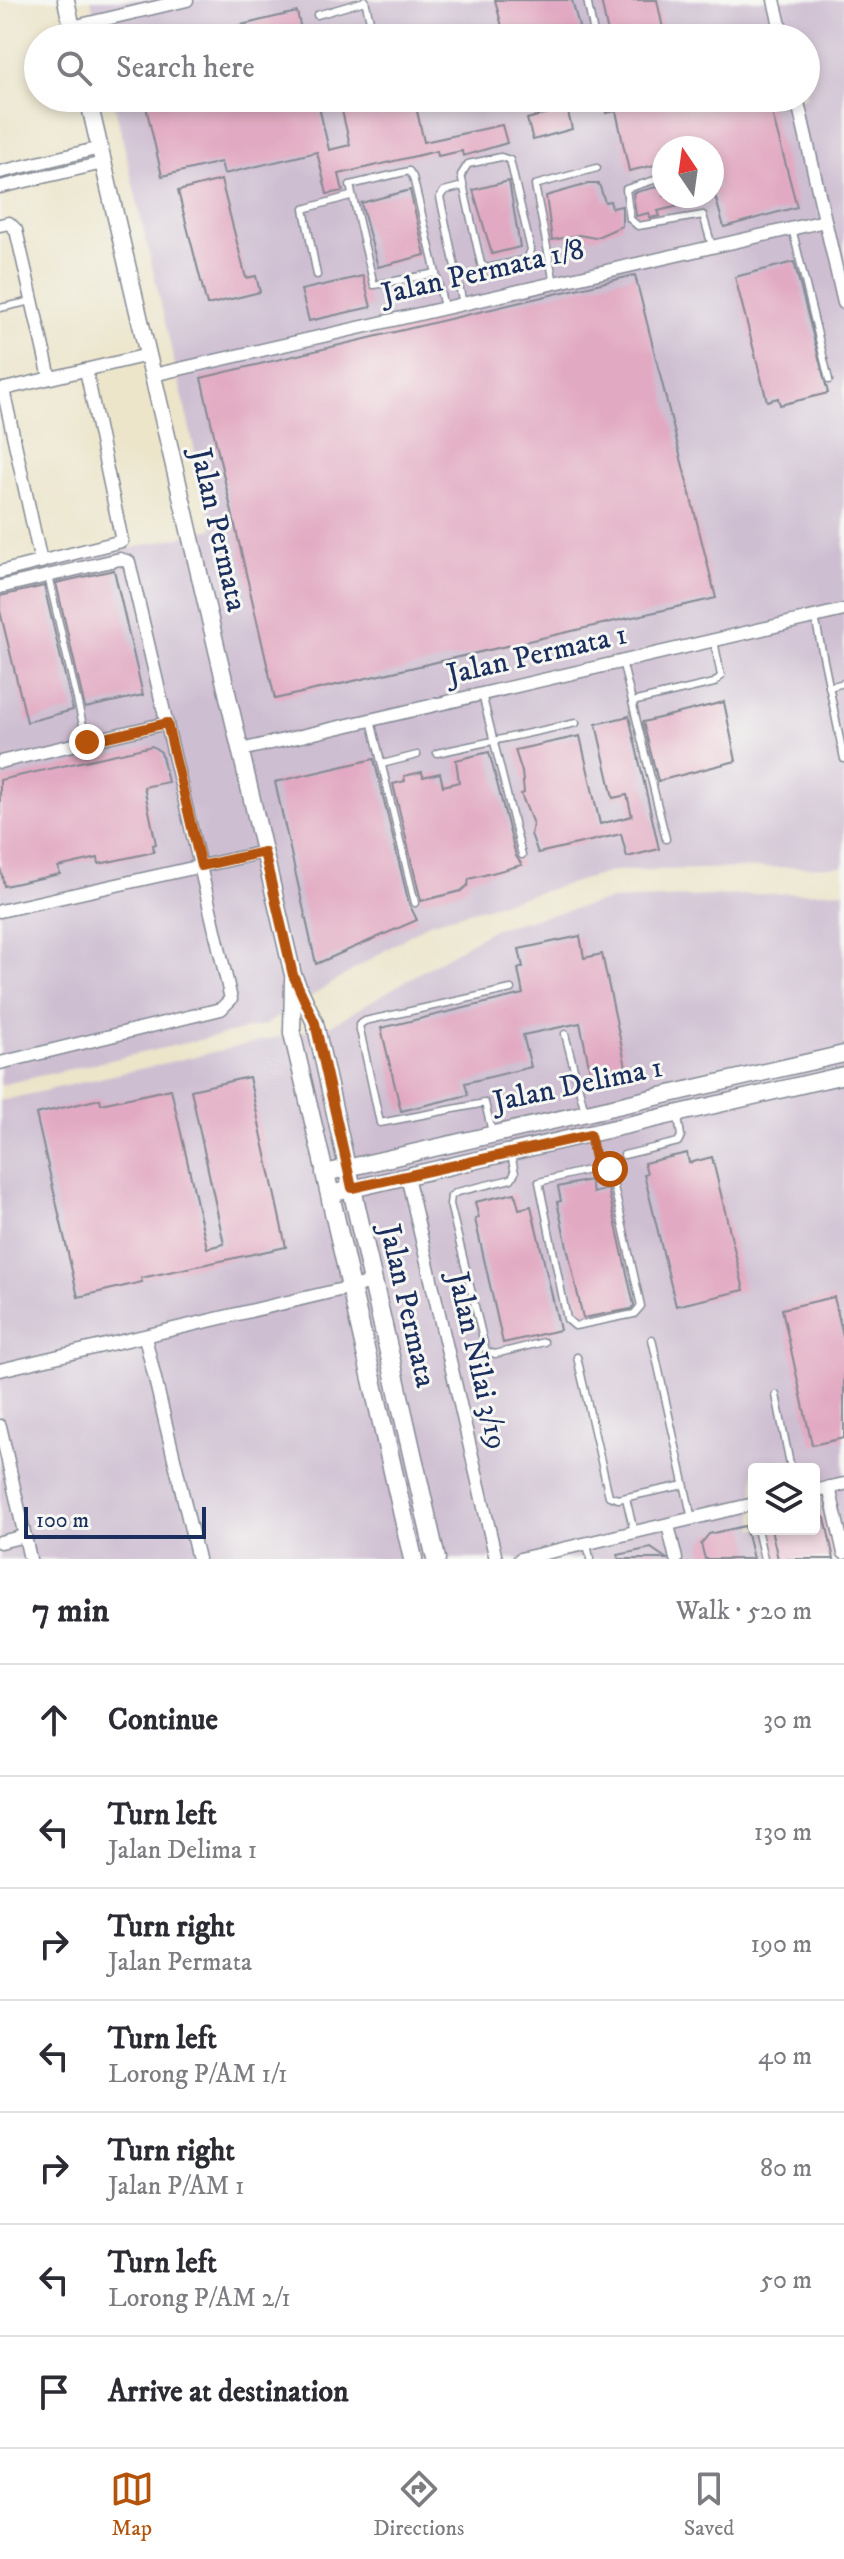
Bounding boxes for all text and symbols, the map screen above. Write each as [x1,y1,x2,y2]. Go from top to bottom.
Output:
search box [24,24,820,112]
icon: search [52,46,96,90]
text: Search here [116,50,255,87]
north arrow [652,136,724,208]
street label: Jalan Permata 1/8 [375,231,588,314]
street label: Jalan Permata [181,442,255,615]
street label: Jalan Permata 1 [440,616,631,694]
route end [69,724,105,760]
street label: Jalan Delima 1 [487,1049,666,1122]
route start [592,1151,628,1187]
street label: Jalan Permata [370,1218,444,1391]
street label: Jalan Nilai 3/19 [438,1266,515,1453]
map controls [748,1463,820,1535]
button: layers [748,1463,820,1535]
scale bar [24,1503,206,1539]
text: 100 m [36,1507,89,1534]
text: 7 min [32,1590,109,1632]
text: Walk · 520 m [676,1595,812,1628]
icon: ahead [32,1698,76,1742]
text: Continue [108,1702,218,1739]
text: 30 m [763,1704,812,1737]
text: Turn left [108,1797,217,1834]
icon: left [32,1810,76,1854]
text: 130 m [754,1816,812,1849]
text: Jalan Delima 1 [108,1834,257,1867]
text: Turn right [108,1909,235,1946]
icon: right [32,1922,76,1966]
text: 190 m [750,1928,812,1961]
text: Jalan Permata [108,1946,252,1979]
text: Turn left [108,2021,217,2058]
icon: left [32,2034,76,2078]
text: 40 m [758,2040,812,2073]
text: Lorong P/AM 1/1 [108,2058,288,2091]
text: Turn right [108,2133,235,2170]
icon: right [32,2146,76,2190]
text: 80 m [760,2152,812,2185]
text: Jalan P/AM 1 [108,2170,245,2203]
text: Turn left [108,2245,217,2282]
icon: left [32,2258,76,2302]
text: 50 m [760,2264,812,2297]
text: Lorong P/AM 2/1 [108,2282,291,2315]
icon: arrive [32,2370,76,2414]
text: Arrive at destination [108,2374,349,2411]
tab: Map [110,2467,154,2542]
tab: Directions [373,2467,464,2542]
tab: Saved [684,2467,734,2542]

